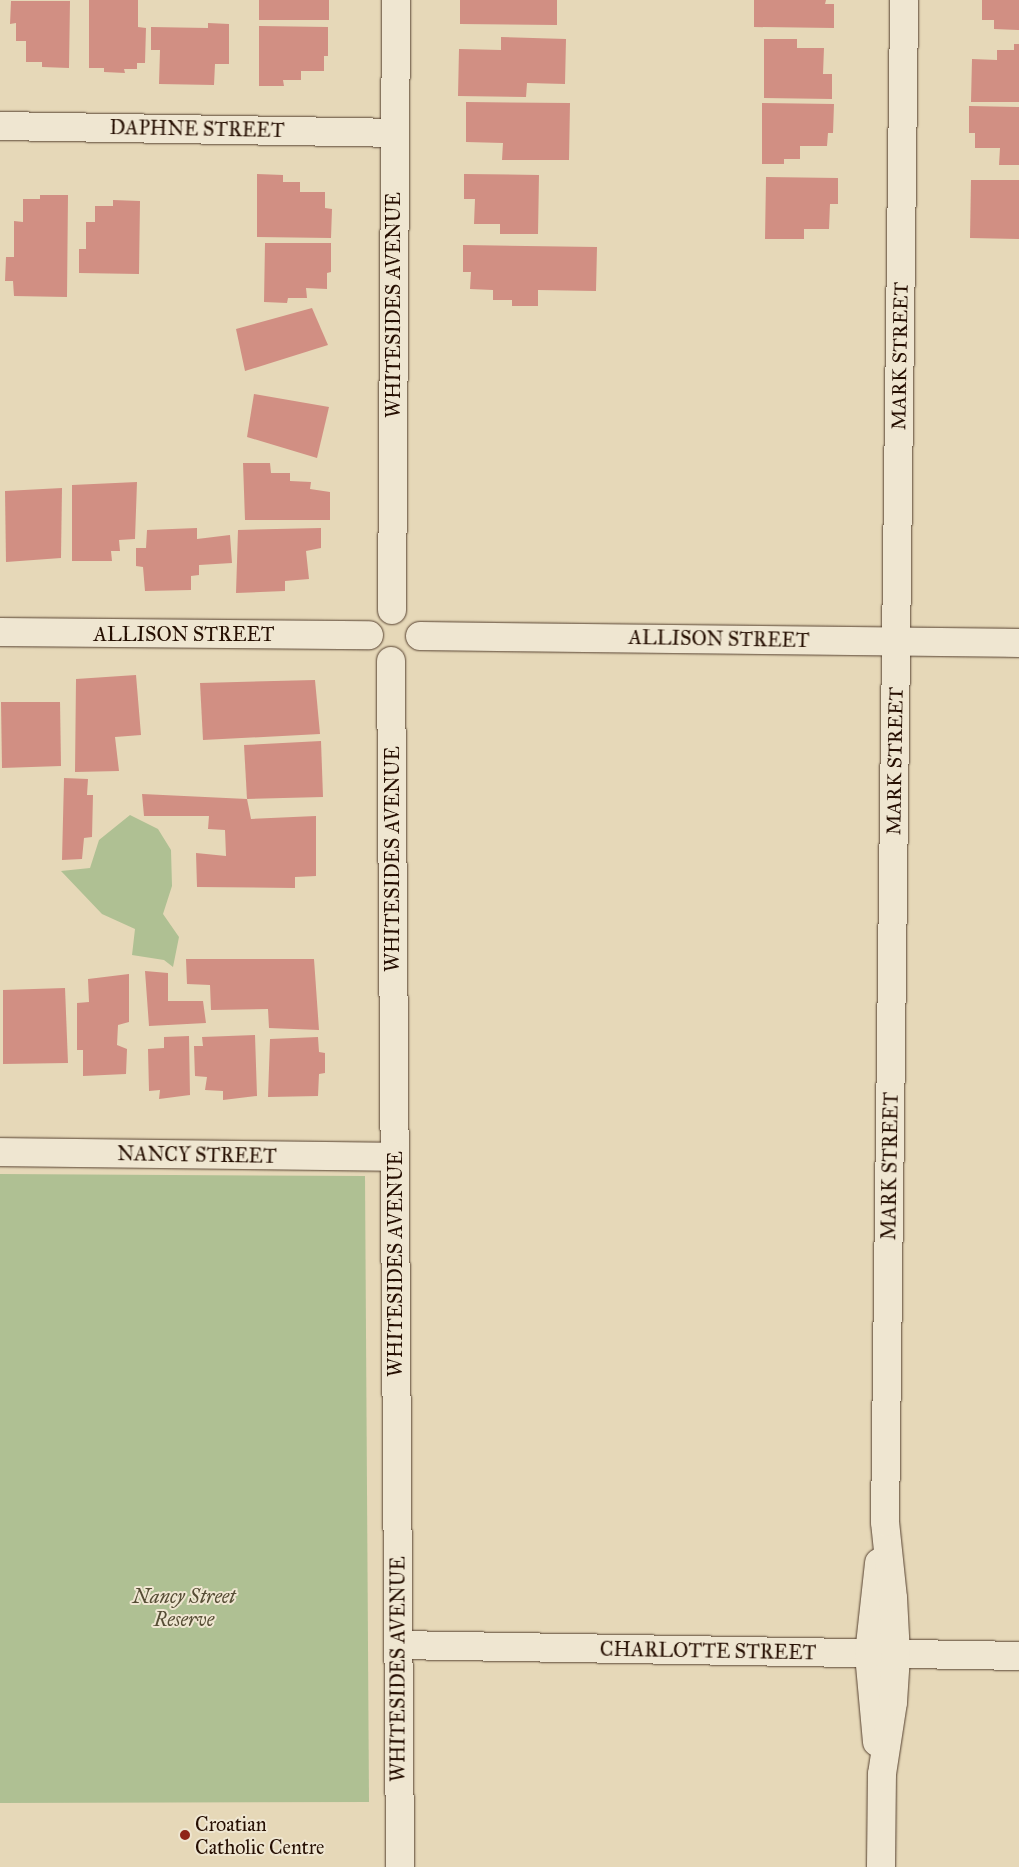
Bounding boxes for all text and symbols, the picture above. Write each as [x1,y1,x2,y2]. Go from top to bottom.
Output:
street label: DAPHNE STREET [109,115,285,143]
street label: WHITESIDES AVENUE [381,192,405,418]
street label: MARK STREET [887,282,913,430]
street label: ALLISON STREET [94,622,274,646]
street label: ALLISON STREET [628,625,810,653]
street label: MARK STREET [882,687,908,835]
street label: WHITESIDES AVENUE [380,746,404,972]
street label: MARK STREET [877,1092,903,1240]
street label: NANCY STREET [117,1142,277,1168]
street label: WHITESIDES AVENUE [383,1151,407,1377]
street label: WHITESIDES AVENUE [386,1556,410,1782]
park label: Nancy Street Reserve [133,1584,235,1631]
street label: CHARLOTTE STREET [600,1637,816,1665]
place label: Croatian Catholic Centre [195,1812,324,1859]
marker: Croatian Catholic Centre [179,1829,191,1841]

